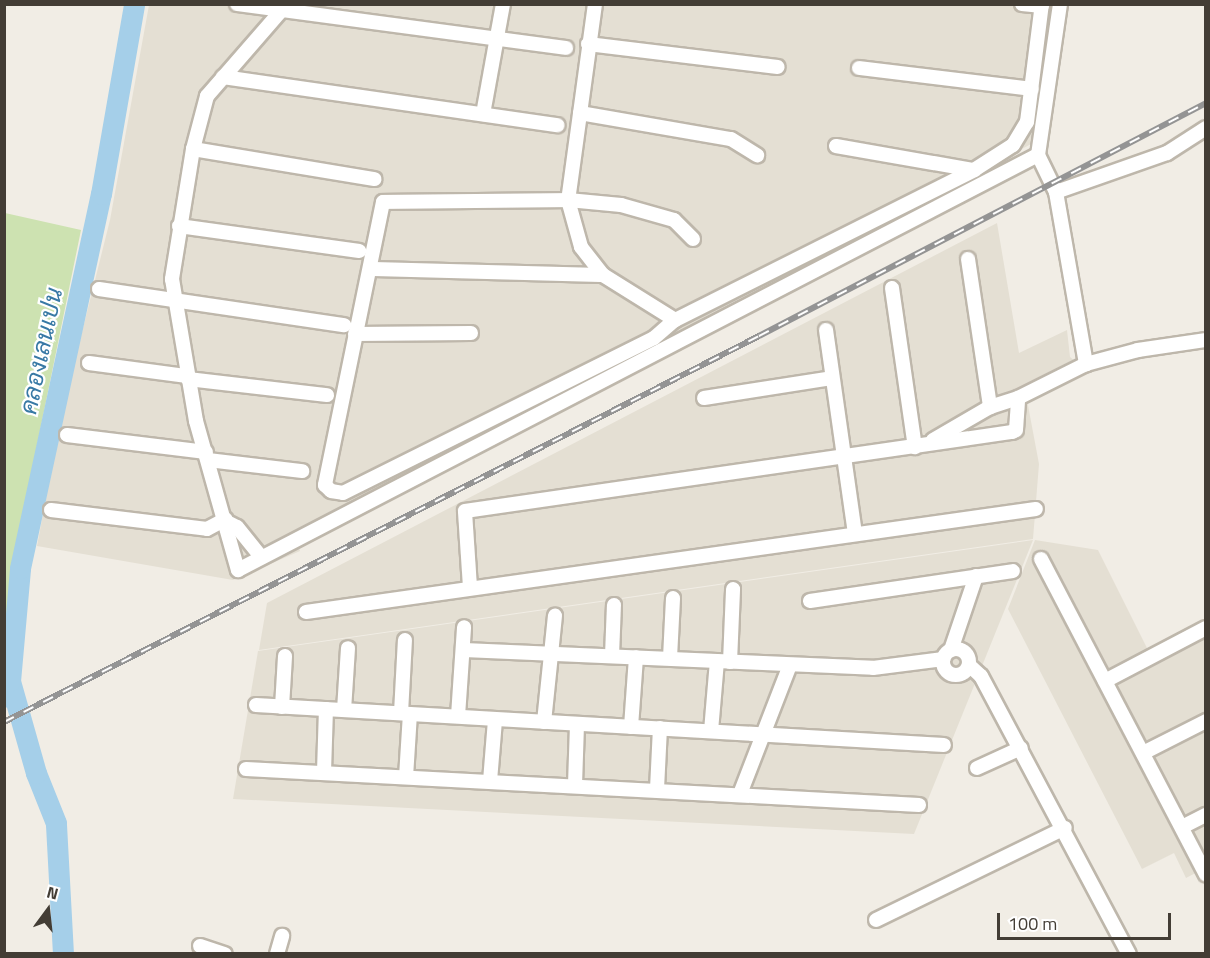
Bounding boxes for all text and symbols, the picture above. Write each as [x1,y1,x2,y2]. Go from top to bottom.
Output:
water label: คลองเลนเปน [14,285,68,417]
north arrow [18,880,78,940]
text: N [44,880,61,906]
scale bar [1000,901,1174,939]
text: 100 m [1008,910,1057,937]

